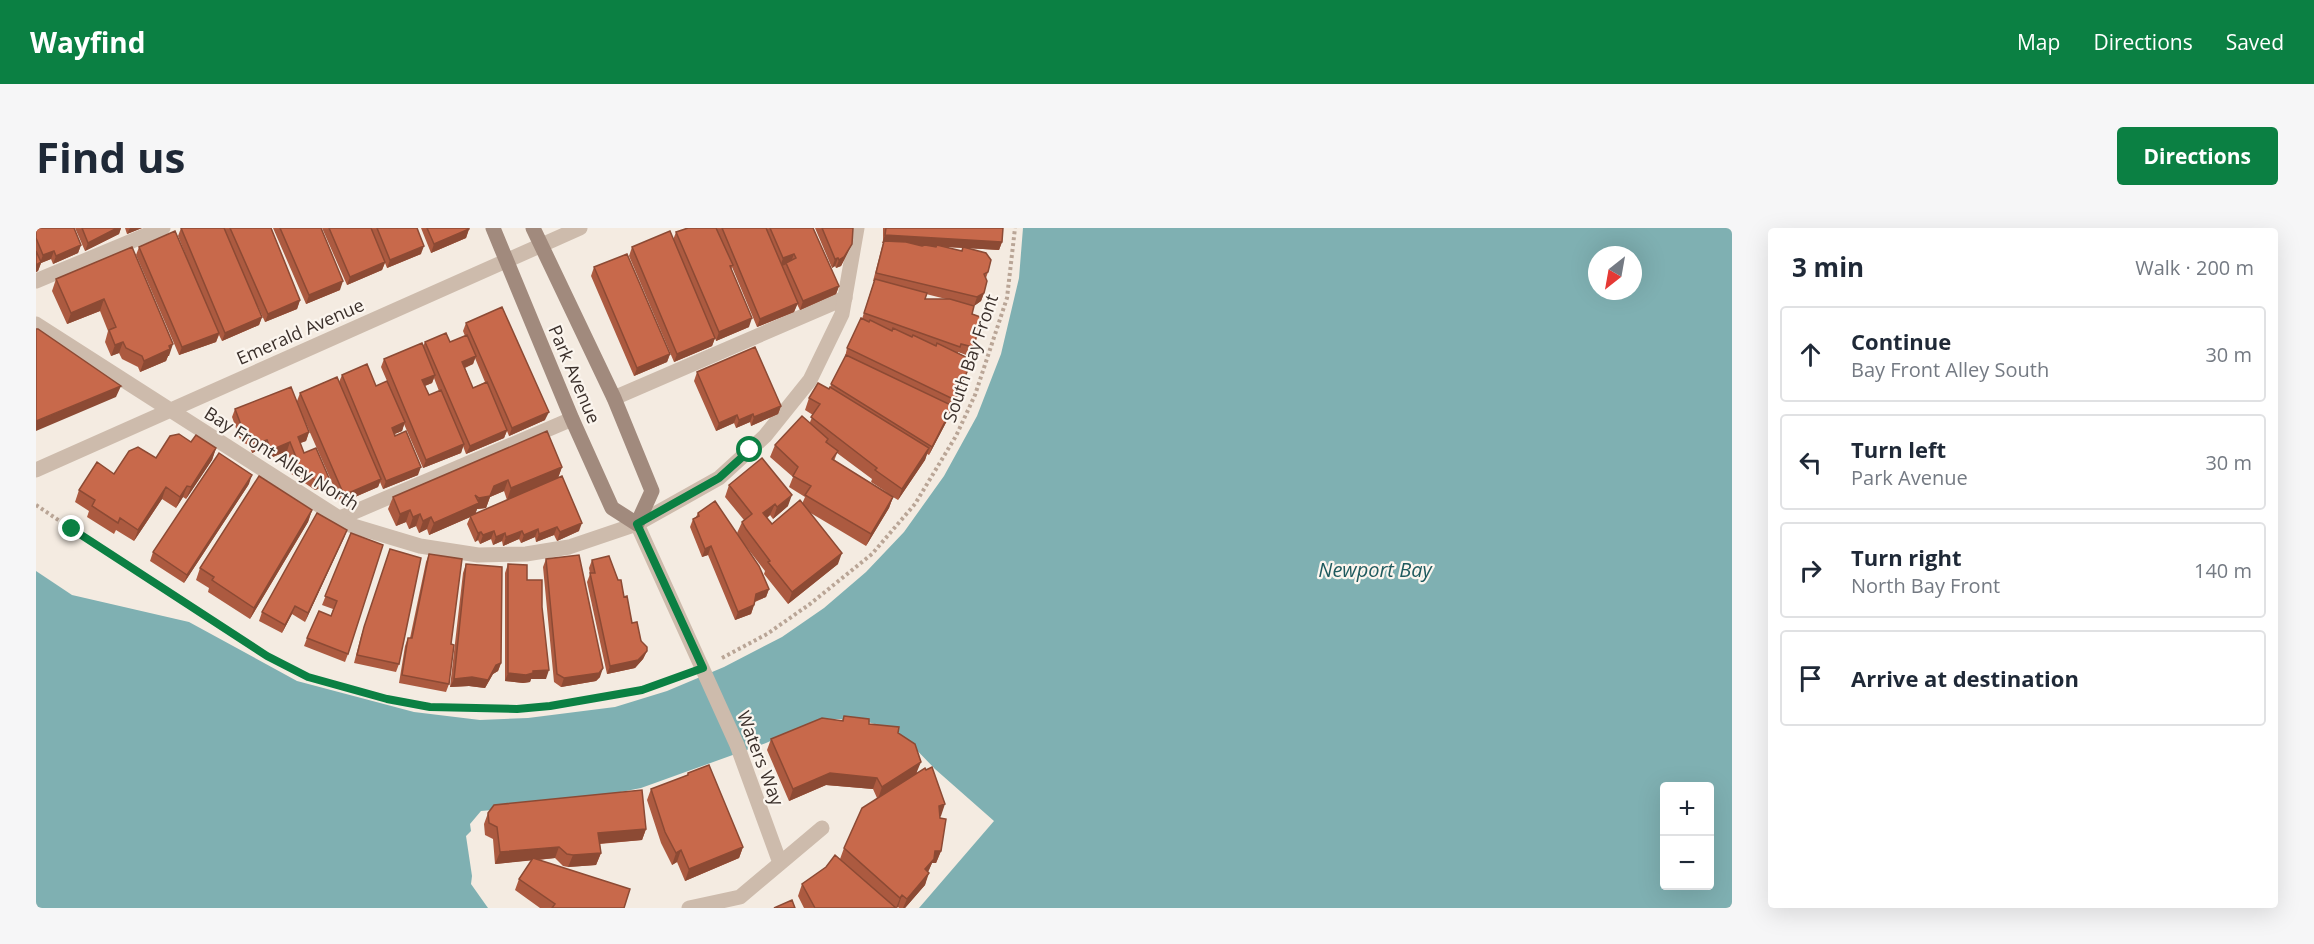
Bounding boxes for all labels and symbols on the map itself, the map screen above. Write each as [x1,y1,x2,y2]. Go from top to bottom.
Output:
north arrow [1588,246,1642,300]
street label: South Bay Front [937,291,1003,425]
street label: Emerald Avenue [233,292,367,370]
street label: Park Avenue [543,321,607,427]
street label: Bay Front Alley North [200,401,364,515]
route start [736,436,762,462]
route end [58,515,84,541]
water label: Newport Bay [1318,556,1433,583]
street label: Waters Way [732,707,790,810]

